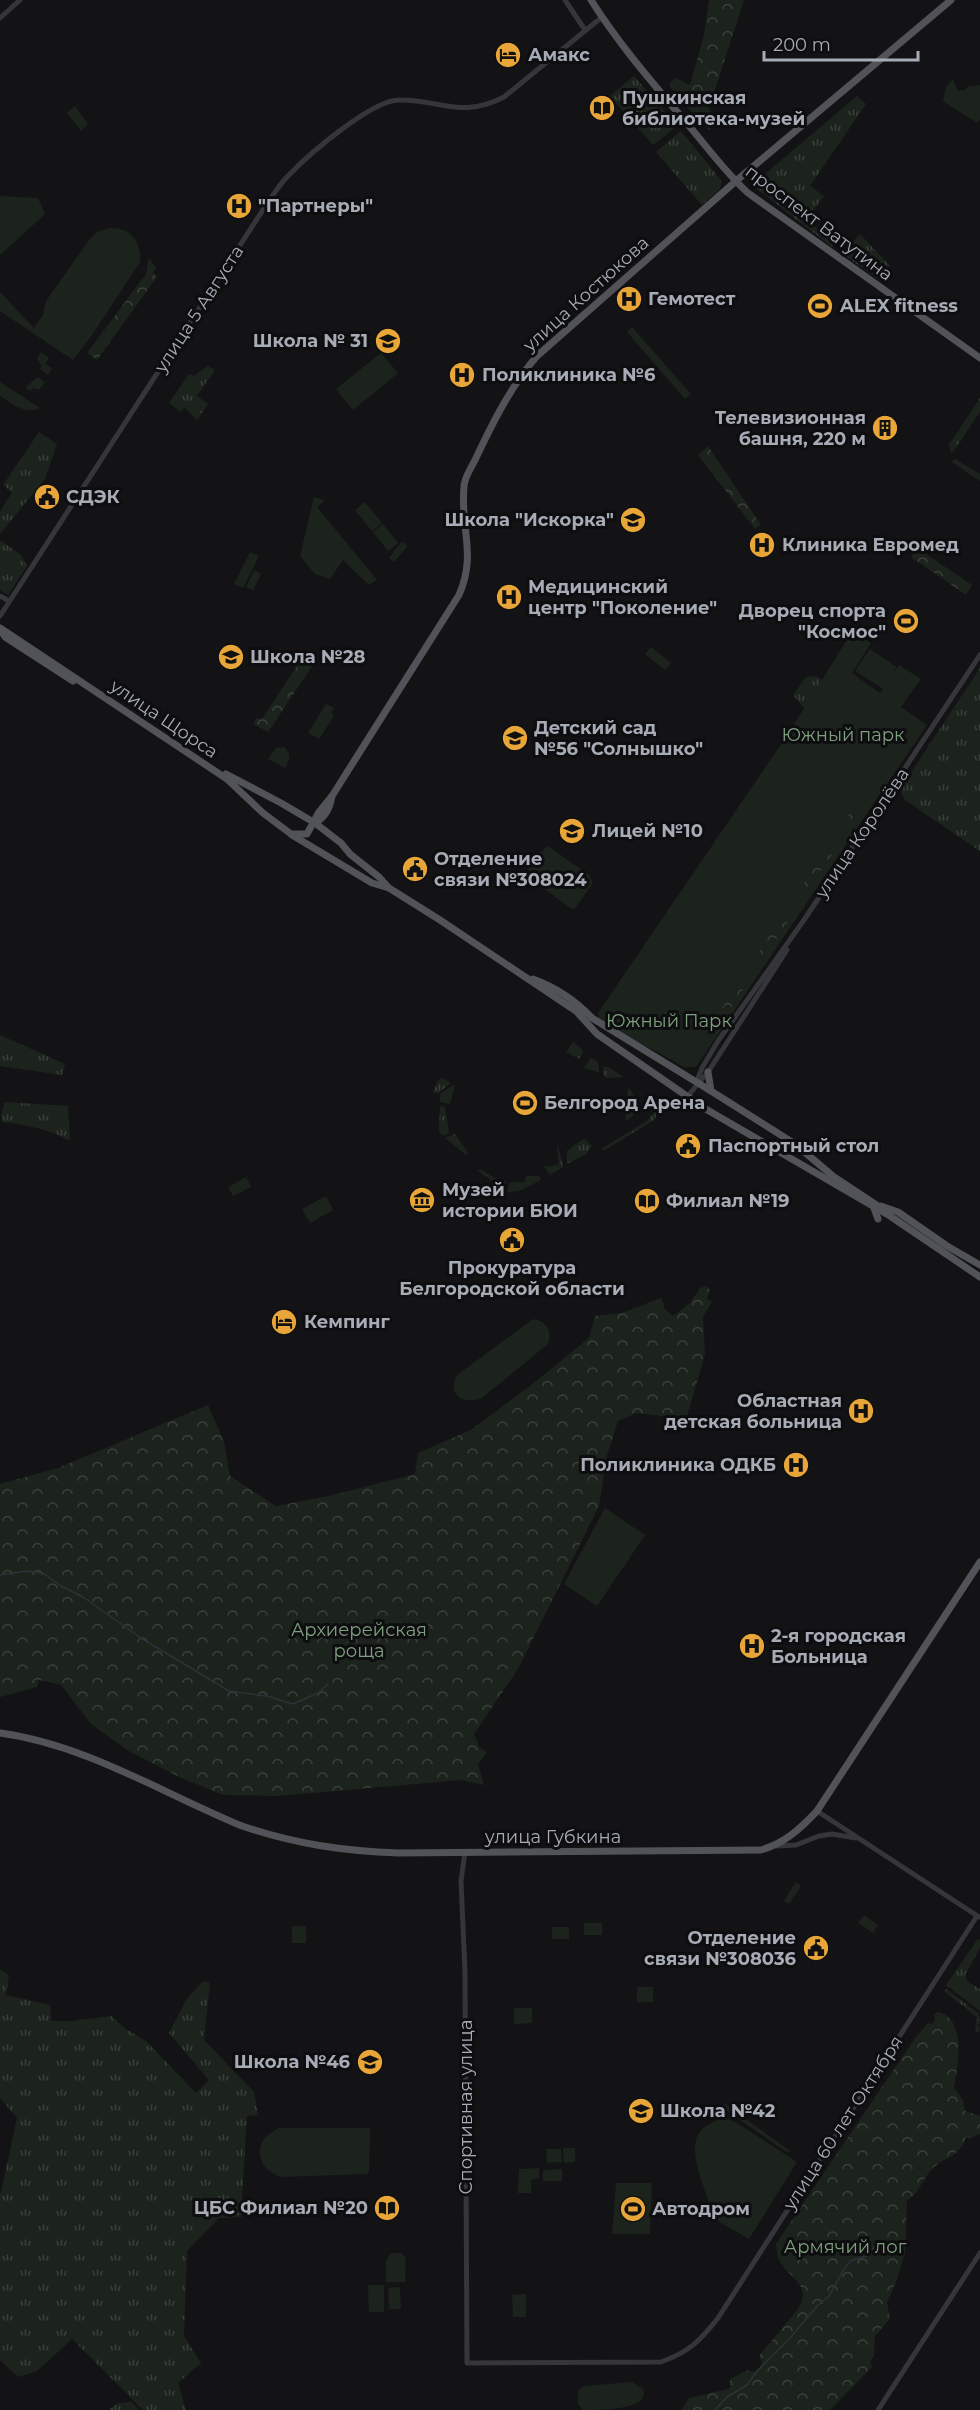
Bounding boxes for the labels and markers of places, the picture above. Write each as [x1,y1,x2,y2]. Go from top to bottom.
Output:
hotel icon: Амакс [493,40,523,70]
place label: Амакс [528,44,590,66]
place label: Пушкинская библиотека-музей [622,87,805,130]
library icon: Пушкинская библиотека-музей [587,93,617,123]
hospital icon: "Партнеры" [224,191,254,221]
place label: "Партнеры" [258,195,373,217]
hospital icon: Гемотест [614,284,644,314]
place label: Гемотест [648,288,736,310]
sports icon: ALEX fitness [805,291,835,321]
place label: ALEX fitness [839,295,958,317]
school or university icon: Школа № 31 [373,326,403,356]
place label: Школа № 31 [253,330,368,352]
hospital icon: Поликлиника №6 [447,360,477,390]
place label: Поликлиника №6 [482,364,656,386]
place label: Телевизионная башня, 220 м [715,407,866,450]
building icon: Телевизионная башня, 220 м [870,413,900,443]
public building icon: СДЭК [32,482,62,512]
place label: СДЭК [66,486,121,508]
school or university icon: Школа "Искорка" [618,505,648,535]
place label: Школа "Искорка" [444,509,614,531]
hospital icon: Клиника Евромед [747,530,777,560]
place label: Клиника Евромед [782,534,959,556]
place label: Медицинский центр "Поколение" [528,576,717,619]
hospital icon: Медицинский центр "Поколение" [494,582,524,612]
place label: Дворец спорта "Космос" [739,600,886,643]
sports icon: Дворец спорта "Космос" [891,606,921,636]
school or university icon: Школа №28 [216,642,246,672]
place label: Школа №28 [250,646,366,668]
place label: Детский сад №56 "Солнышко" [534,717,703,760]
school or university icon: Детский сад №56 "Солнышко" [500,723,530,753]
school or university icon: Лицей №10 [557,816,587,846]
place label: Лицей №10 [592,820,703,842]
place label: Отделение связи №308024 [434,848,587,891]
public building icon: Отделение связи №308024 [400,854,430,884]
sports icon: Белгород Арена [510,1088,540,1118]
place label: Белгород Арена [544,1092,705,1114]
public building icon: Паспортный стол [673,1131,703,1161]
place label: Паспортный стол [708,1135,879,1157]
place label: Музей истории БЮИ [442,1179,578,1222]
museum icon: Музей истории БЮИ [407,1185,437,1215]
library icon: Филиал №19 [632,1186,662,1216]
place label: Филиал №19 [666,1190,789,1212]
public building icon: Прокуратура Белгородской области [497,1225,527,1255]
place label: Прокуратура Белгородской области [399,1257,625,1300]
hotel icon: Кемпинг [269,1307,299,1337]
place label: Кемпинг [304,1311,391,1333]
place label: Областная детская больница [664,1390,842,1433]
hospital icon: Областная детская больница [846,1396,876,1426]
hospital icon: Поликлиника ОДКБ [781,1450,811,1480]
place label: Поликлиника ОДКБ [580,1454,776,1476]
place label: 2-я городская Больница [771,1625,906,1668]
hospital icon: 2-я городская Больница [737,1631,767,1661]
place label: Отделение связи №308036 [644,1927,797,1970]
public building icon: Отделение связи №308036 [801,1933,831,1963]
school or university icon: Школа №46 [355,2047,385,2077]
place label: Школа №46 [234,2051,351,2073]
school or university icon: Школа №42 [626,2096,656,2126]
place label: Школа №42 [660,2100,776,2122]
library icon: ЦБС Филиал №20 [372,2193,402,2223]
sports icon: Автодром [618,2194,648,2224]
place label: ЦБС Филиал №20 [194,2197,368,2219]
place label: Автодром [652,2198,750,2220]

